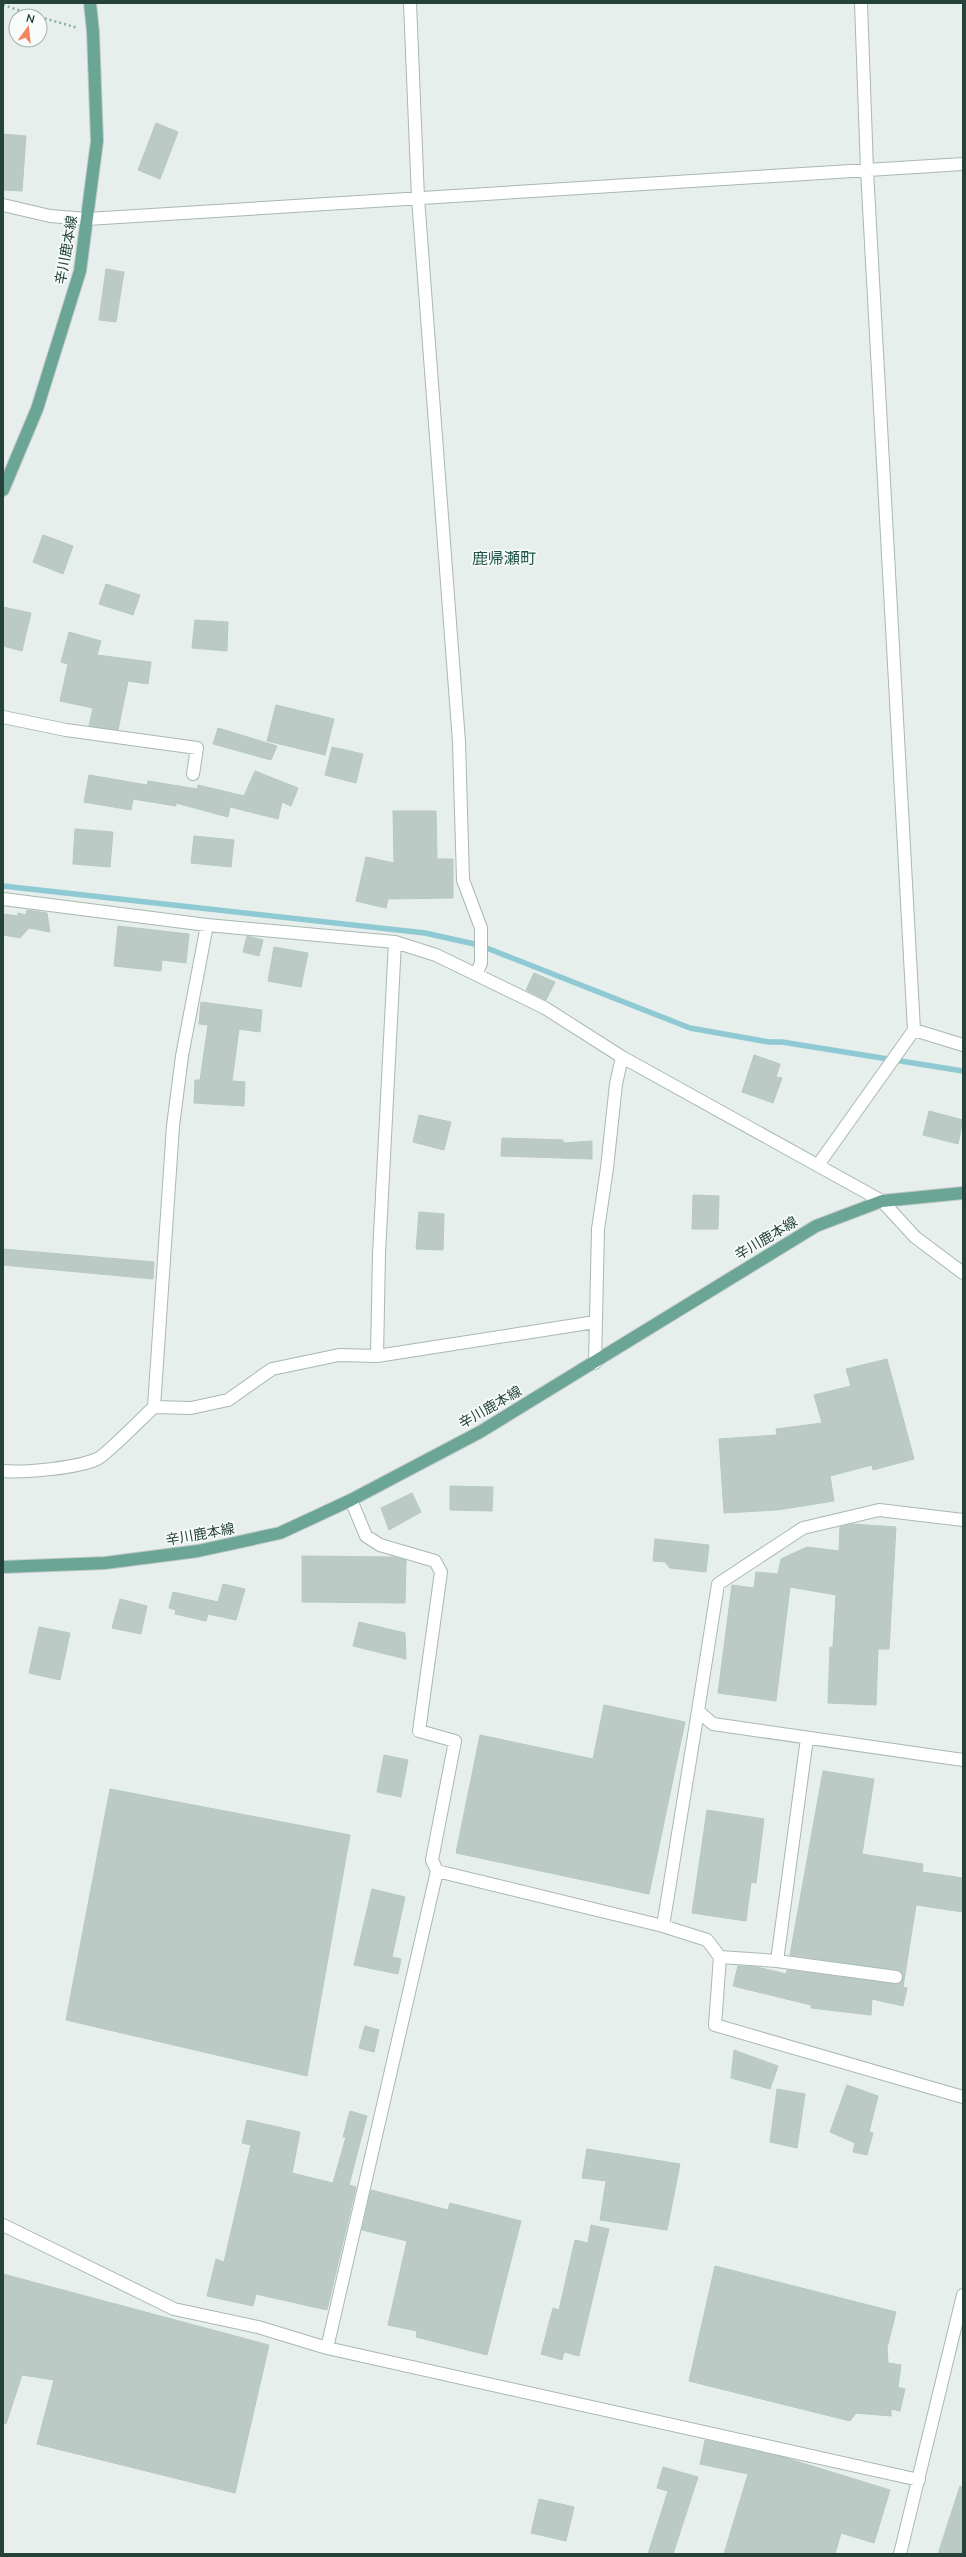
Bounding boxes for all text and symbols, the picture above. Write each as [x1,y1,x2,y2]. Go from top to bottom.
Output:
north arrow [8,8,48,48]
text: N [25,11,36,26]
street label: 辛川鹿本線 [51,214,81,286]
district label: 鹿帰瀬町 [472,548,536,568]
street label: 辛川鹿本線 [731,1212,801,1264]
street label: 辛川鹿本線 [455,1382,525,1432]
street label: 辛川鹿本線 [164,1519,236,1549]

